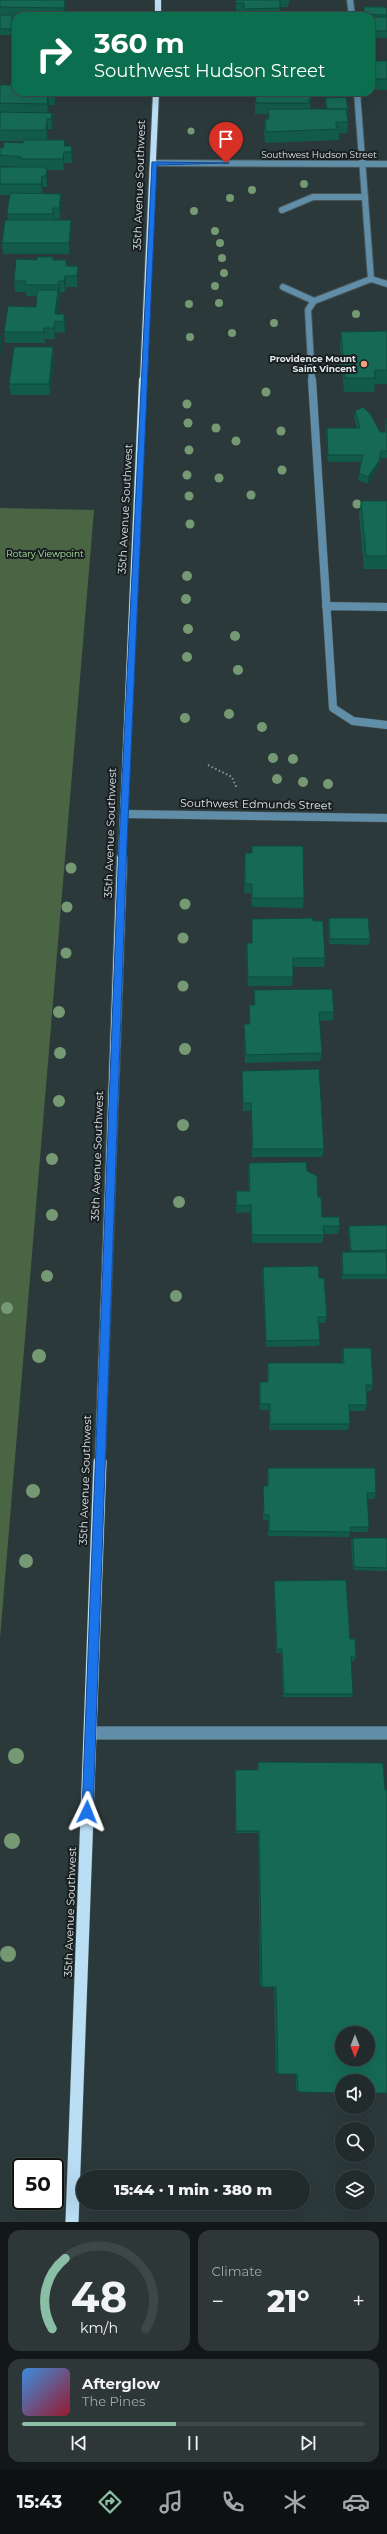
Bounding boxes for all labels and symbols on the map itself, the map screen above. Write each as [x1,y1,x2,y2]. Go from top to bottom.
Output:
street label: 35th Avenue Southwest [130,119,148,250]
pin [209,122,243,163]
street label: Southwest Hudson Street [261,149,377,160]
place label: Providence Mount Saint Vincent [269,353,356,374]
marker: Providence Mount Saint Vincent [359,359,369,369]
street label: 35th Avenue Southwest [115,443,135,574]
park label: Rotary Viewpoint [6,548,84,559]
street label: 35th Avenue Southwest [101,767,119,898]
street label: Southwest Edmunds Street [180,796,333,812]
street label: 35th Avenue Southwest [88,1090,106,1221]
street label: 35th Avenue Southwest [76,1414,94,1545]
position arrow [66,1791,108,1833]
street label: 35th Avenue Southwest [61,1846,79,1977]
north arrow [335,2026,375,2066]
speed limit sign: 50 [12,2158,64,2210]

